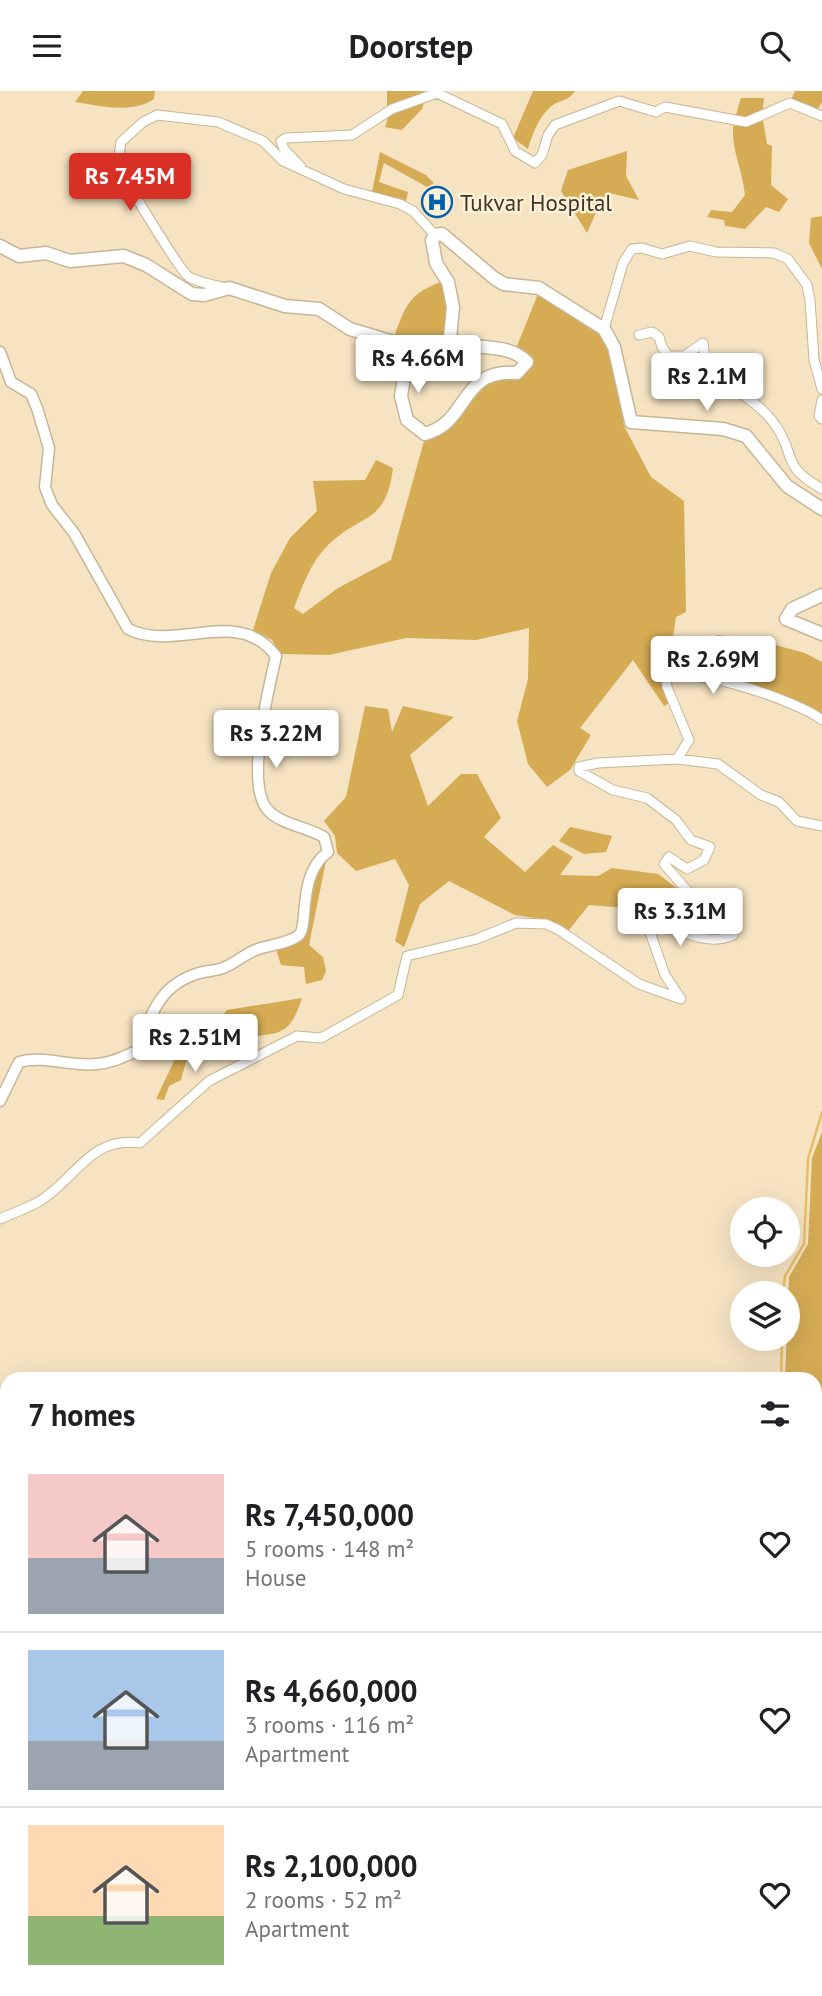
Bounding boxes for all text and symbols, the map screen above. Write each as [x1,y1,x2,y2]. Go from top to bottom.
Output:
text: Doorstep [349,25,473,67]
icon: menu [28,27,66,65]
icon: search [756,27,794,65]
pin: Rs 7.45M [58,153,202,213]
text: Rs 7.45M [85,161,175,190]
hospital icon: Tukvar Hospital [420,185,454,219]
place label: Tukvar Hospital [460,188,612,217]
pin: Rs 4.66M [346,335,490,395]
text: Rs 4.66M [372,343,464,372]
pin: Rs 2.1M [642,353,772,413]
text: Rs 2.1M [667,361,747,390]
pin: Rs 2.69M [641,637,785,696]
text: Rs 2.69M [667,644,759,673]
pin: Rs 3.22M [204,711,348,770]
text: Rs 3.22M [230,718,322,747]
pin: Rs 3.31M [608,889,752,948]
text: Rs 3.31M [634,896,726,925]
pin: Rs 2.51M [123,1014,267,1074]
text: Rs 2.51M [149,1022,241,1051]
map controls [730,1197,800,1351]
button: locate [730,1197,800,1267]
button: layers [730,1281,800,1351]
text: 7 homes [28,1395,136,1434]
icon: filters [756,1395,794,1433]
text: Rs 7,450,000 [245,1495,414,1534]
icon: home [84,1502,168,1586]
icon: heart [756,1525,794,1563]
text: 5 rooms · 148 m² [245,1534,414,1563]
text: House [245,1563,307,1592]
text: Rs 4,660,000 [245,1671,418,1710]
icon: home [84,1678,168,1762]
icon: heart [756,1701,794,1739]
text: 3 rooms · 116 m² [245,1710,414,1739]
text: Apartment [245,1739,349,1768]
text: Rs 2,100,000 [245,1846,418,1885]
icon: home [84,1853,168,1937]
icon: heart [756,1876,794,1914]
text: 2 rooms · 52 m² [245,1885,402,1914]
text: Apartment [245,1914,349,1943]

